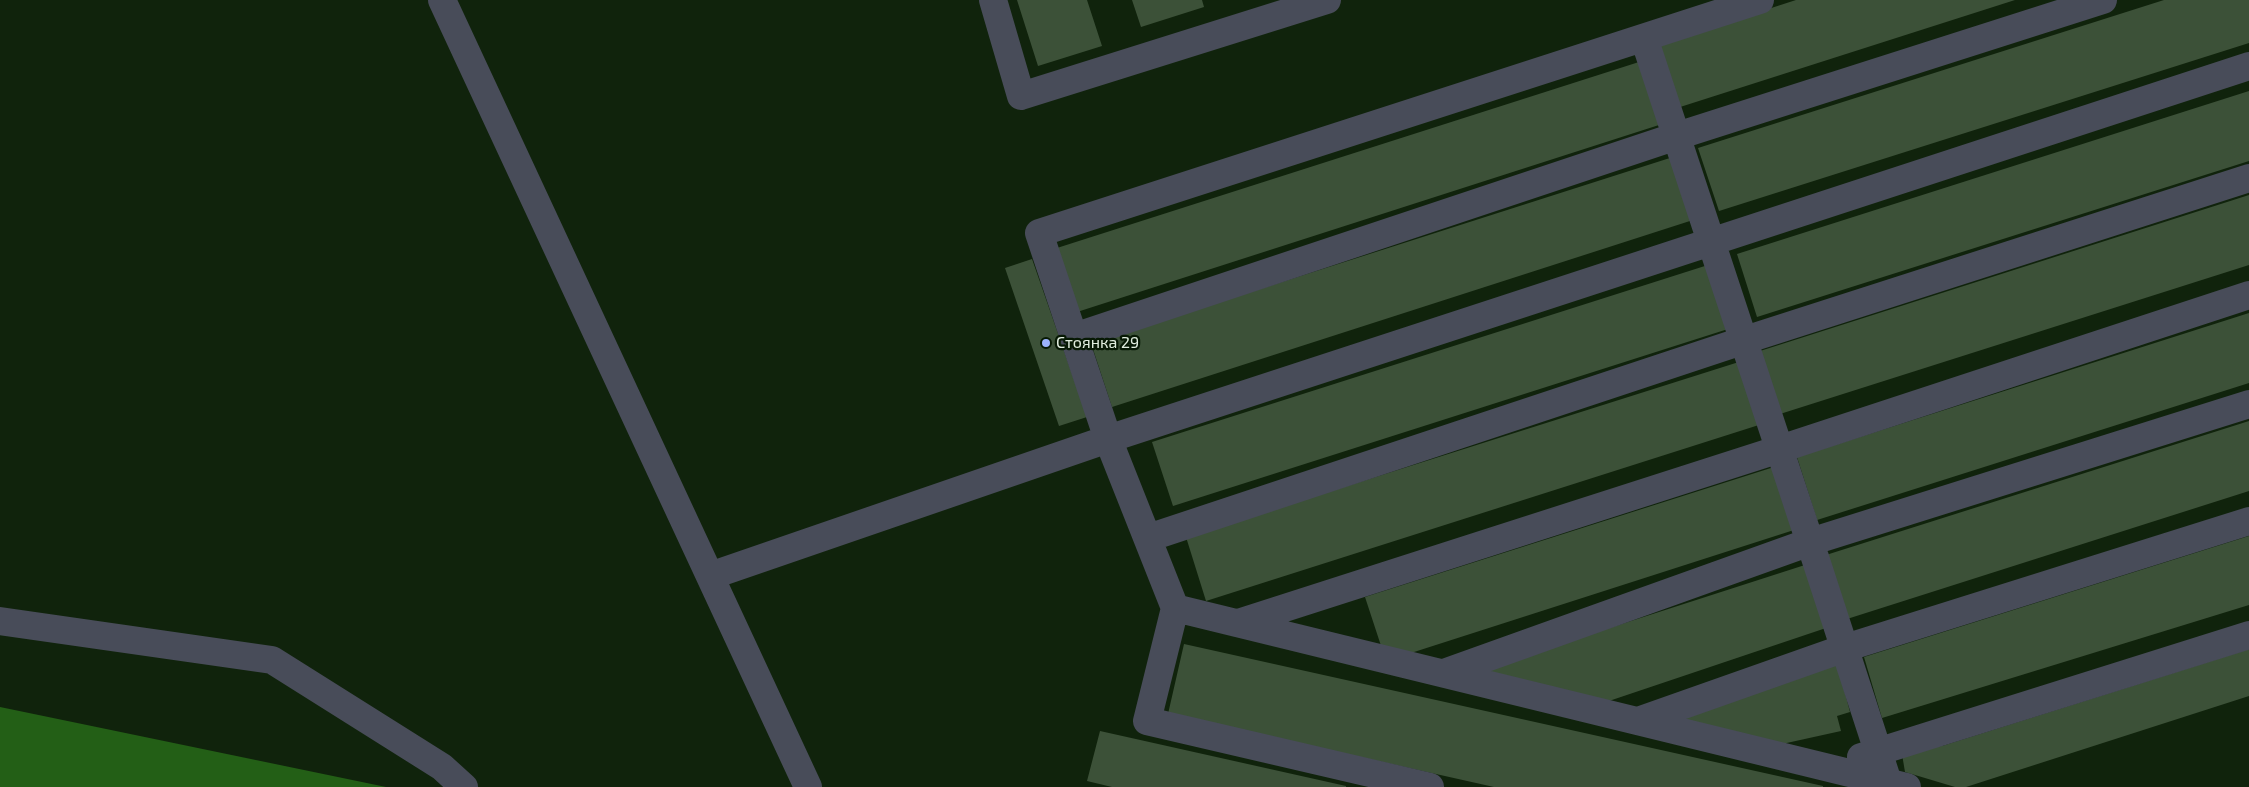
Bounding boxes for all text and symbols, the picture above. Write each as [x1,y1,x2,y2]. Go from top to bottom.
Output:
place label: Стоянка 29 [1056,333,1139,353]
marker: Стоянка 29 [1040,337,1052,349]

